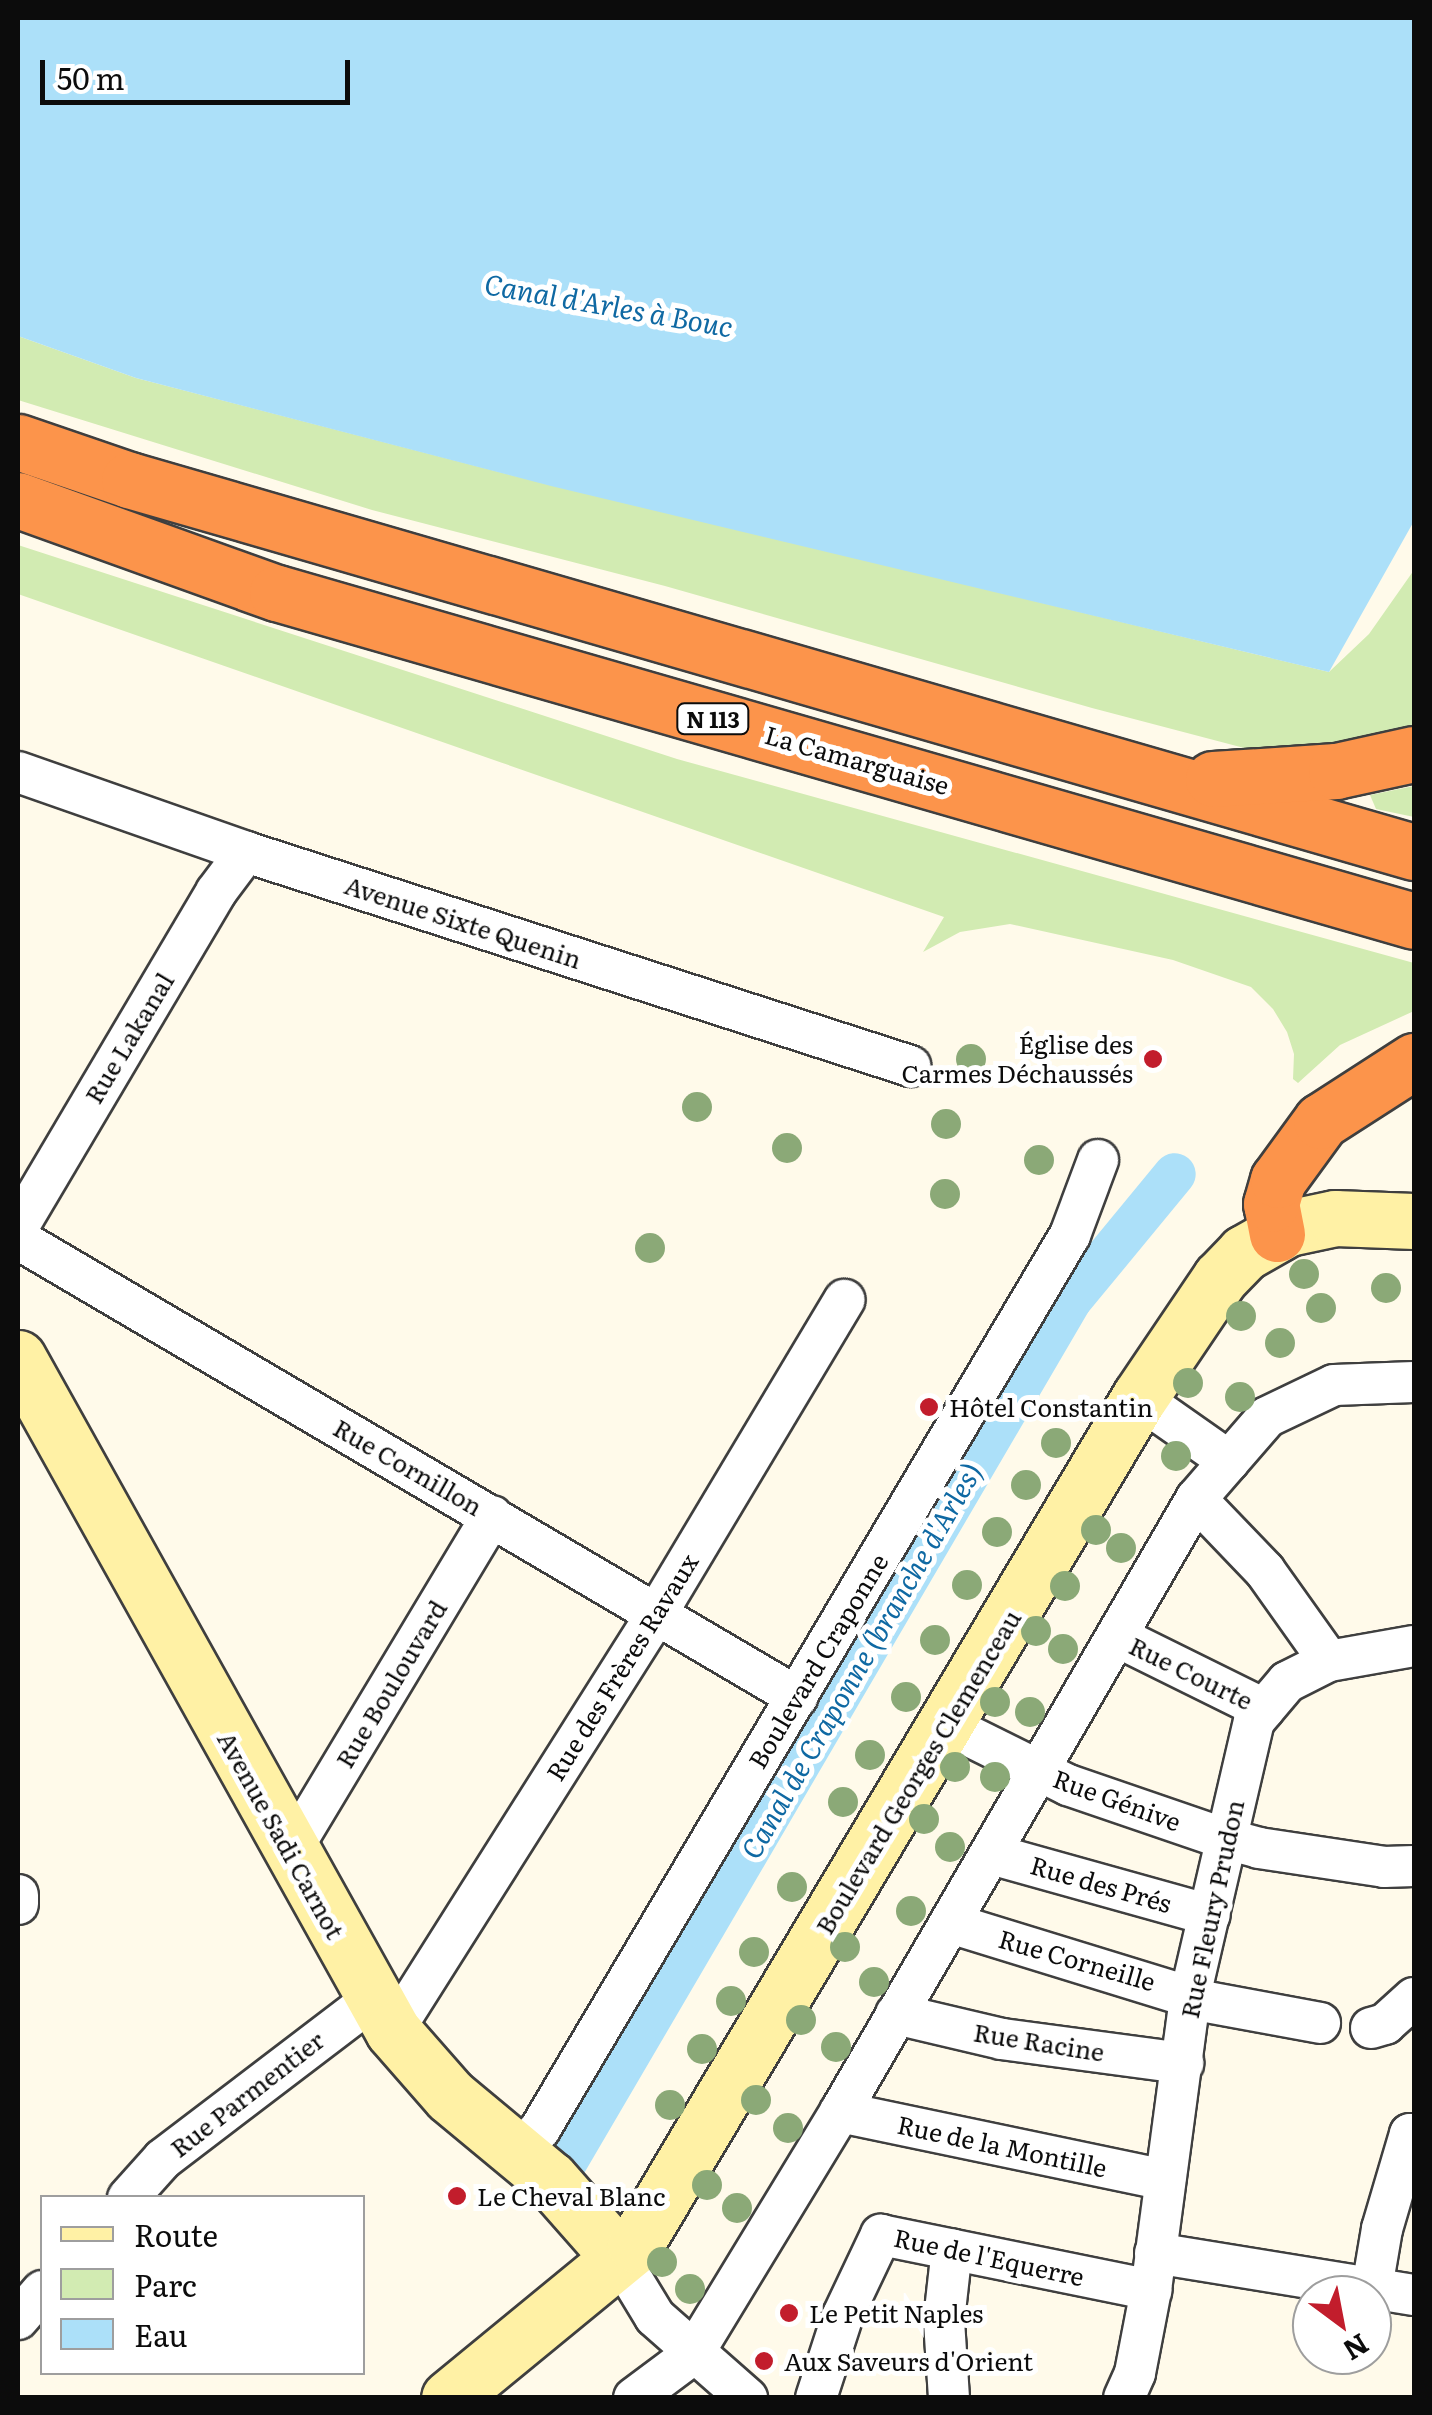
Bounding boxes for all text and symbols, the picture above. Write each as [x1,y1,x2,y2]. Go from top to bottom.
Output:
scale bar [45,40,355,102]
text: 50 m [57,55,125,99]
water label: Canal d'Arles à Bouc [482,266,736,342]
road number: N 113 [676,702,750,736]
street label: La Camarguaise [762,719,952,801]
street label: Avenue Sixte Quenin [341,870,585,974]
street label: Rue Lakanal [78,967,180,1109]
place label: Église des Carmes Déchaussés [902,1030,1133,1089]
marker: Église des Carmes Déchaussés [1142,1048,1164,1070]
place label: Hôtel Constantin [949,1392,1153,1422]
marker: Hôtel Constantin [918,1396,940,1418]
street label: Rue Cornillon [328,1412,488,1522]
water label: Canal de Craponne (branche d'Arles) [733,1456,987,1864]
street label: Rue des Frères Ravaux [540,1548,704,1786]
street label: Boulevard Craponne [742,1548,894,1774]
street label: Rue Boulouvard [329,1595,453,1773]
street label: Boulevard Georges Clemenceau [809,1605,1027,1939]
street label: Rue Courte [1124,1630,1258,1716]
street label: Avenue Sadi Carnot [212,1726,350,1944]
street label: Rue Génive [1049,1763,1185,1837]
street label: Rue Fleury Prudon [1174,1797,1250,2021]
street label: Rue des Prés [1027,1850,1175,1918]
street label: Rue Corneille [995,1923,1159,1997]
street label: Rue Racine [971,2017,1107,2067]
street label: Rue Parmentier [164,2025,330,2163]
street label: Rue de la Montille [895,2109,1109,2183]
place label: Le Cheval Blanc [477,2181,665,2211]
marker: Le Cheval Blanc [446,2185,468,2207]
legend [40,2195,365,2375]
text: Route [134,2212,218,2256]
street label: Rue de l'Equerre [891,2222,1087,2292]
text: Parc [134,2262,197,2306]
north arrow [1292,2275,1392,2375]
place label: Le Petit Naples [809,2298,983,2328]
marker: Le Petit Naples [778,2302,800,2324]
text: Eau [134,2312,188,2356]
text: N [1336,2325,1378,2373]
place label: Aux Saveurs d'Orient [784,2346,1033,2376]
marker: Aux Saveurs d'Orient [753,2350,775,2372]

